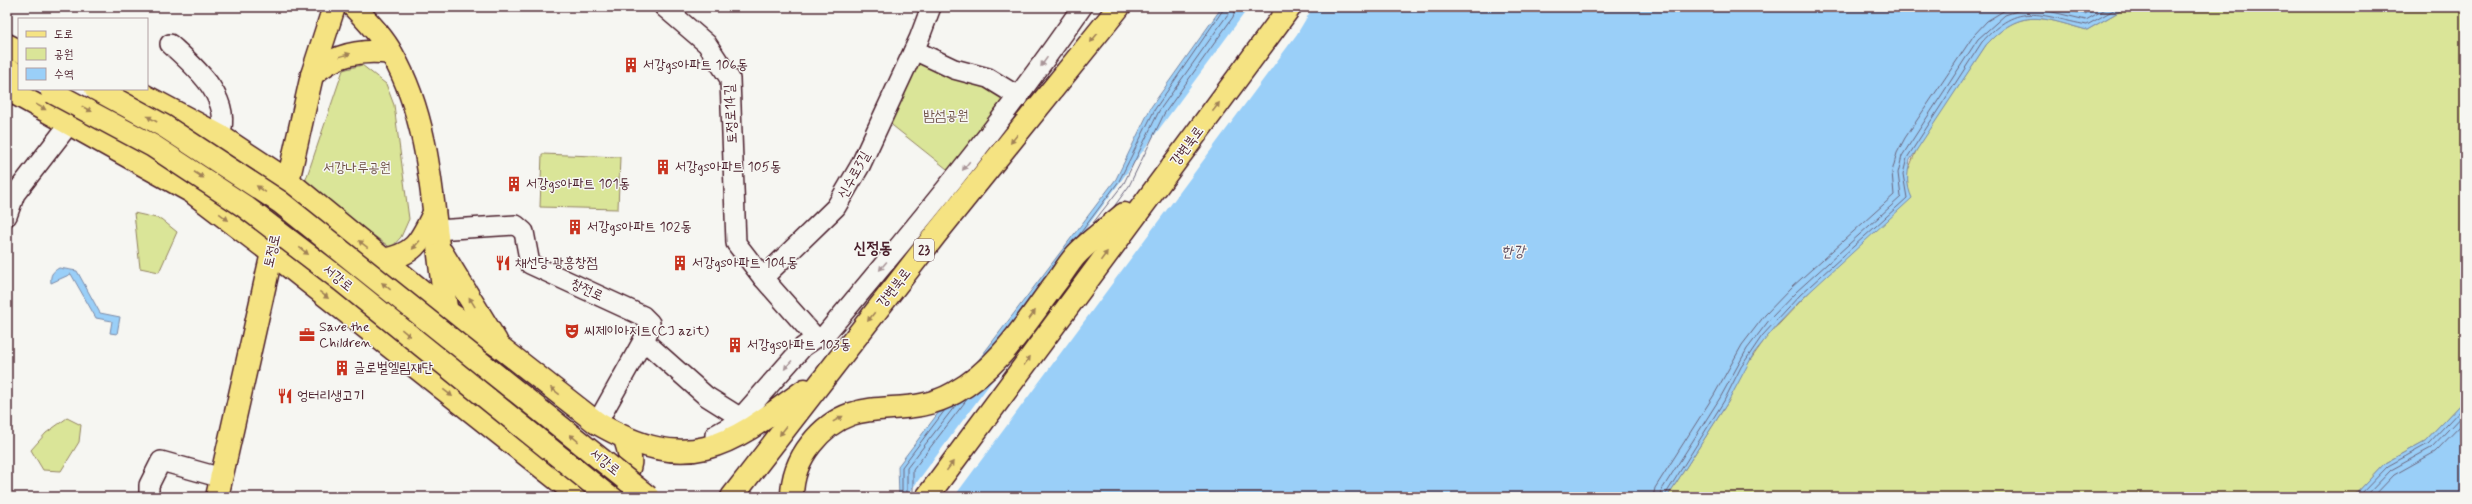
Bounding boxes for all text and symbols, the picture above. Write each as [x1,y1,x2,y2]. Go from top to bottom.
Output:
legend [18,18,148,90]
text: 도로 [54,27,73,43]
one-way arrow [1090,32,1099,43]
text: 공원 [54,47,73,63]
one-way arrow [338,52,351,58]
building icon: 서강gs아파트 106동 [622,56,640,74]
place label: 서강gs아파트 106동 [643,56,748,74]
one-way arrow [1040,57,1048,67]
text: 수역 [54,67,74,83]
street label: 토정로14길 [720,83,742,144]
one-way arrow [1211,102,1220,113]
one-way arrow [35,104,47,111]
one-way arrow [81,106,93,112]
park label: 밤섬공원 [923,107,969,125]
one-way arrow [146,115,158,122]
street label: 강변북로 [1166,123,1208,169]
one-way arrow [1009,134,1018,145]
street label: 신수로3길 [834,148,875,202]
building icon: 서강gs아파트 105동 [654,158,672,176]
place label: 서강gs아파트 105동 [675,158,781,176]
park label: 서강나루공원 [323,159,391,177]
one-way arrow [961,160,970,171]
one-way arrow [194,171,204,179]
building icon: 서강gs아파트 101동 [505,175,523,193]
place label: 서강gs아파트 101동 [526,175,630,193]
one-way arrow [256,185,266,193]
one-way arrow [219,213,230,221]
building icon: 서강gs아파트 102동 [566,218,584,236]
place label: 서강gs아파트 102동 [587,218,692,236]
street label: 토정로 [259,233,285,269]
district label: 신정동 [854,238,892,259]
one-way arrow [357,239,368,248]
road number: 23 [914,239,934,261]
one-way arrow [412,241,421,250]
water label: 한강 [1501,242,1527,262]
one-way arrow [299,247,310,256]
one-way arrow [1100,251,1108,262]
restaurant icon: 채선당 광흥창점 [494,254,512,272]
place label: 채선당 광흥창점 [515,254,598,272]
building icon: 서강gs아파트 104동 [671,254,689,272]
place label: 서강gs아파트 104동 [692,254,798,272]
street label: 서강로 [319,260,357,296]
one-way arrow [878,261,887,271]
street label: 강변북로 [873,265,915,311]
street label: 창전로 [568,275,606,305]
one-way arrow [380,282,391,291]
one-way arrow [319,290,330,299]
one-way arrow [468,297,476,307]
one-way arrow [1028,310,1036,321]
one-way arrow [867,312,875,323]
place label: Save the Children [319,318,372,352]
theatre icon: 씨제이아지트(CJ azit) [563,322,581,340]
place label: 씨제이아지트(CJ azit) [584,322,709,340]
office icon: Save the Children [298,326,316,344]
one-way arrow [400,328,411,337]
building icon: 서강gs아파트 103동 [726,336,744,354]
place label: 서강gs아파트 103동 [747,336,851,354]
one-way arrow [1023,356,1031,366]
building icon: 글로벌엘림재단 [333,359,351,377]
place label: 글로벌엘림재단 [354,359,434,377]
one-way arrow [784,360,793,369]
restaurant icon: 엉터리생고기 [276,387,294,405]
place label: 엉터리생고기 [297,387,365,405]
one-way arrow [550,387,560,395]
one-way arrow [443,389,454,397]
one-way arrow [832,416,844,423]
one-way arrow [779,426,787,437]
one-way arrow [569,433,580,442]
street label: 서강로 [586,444,624,480]
one-way arrow [946,460,954,471]

